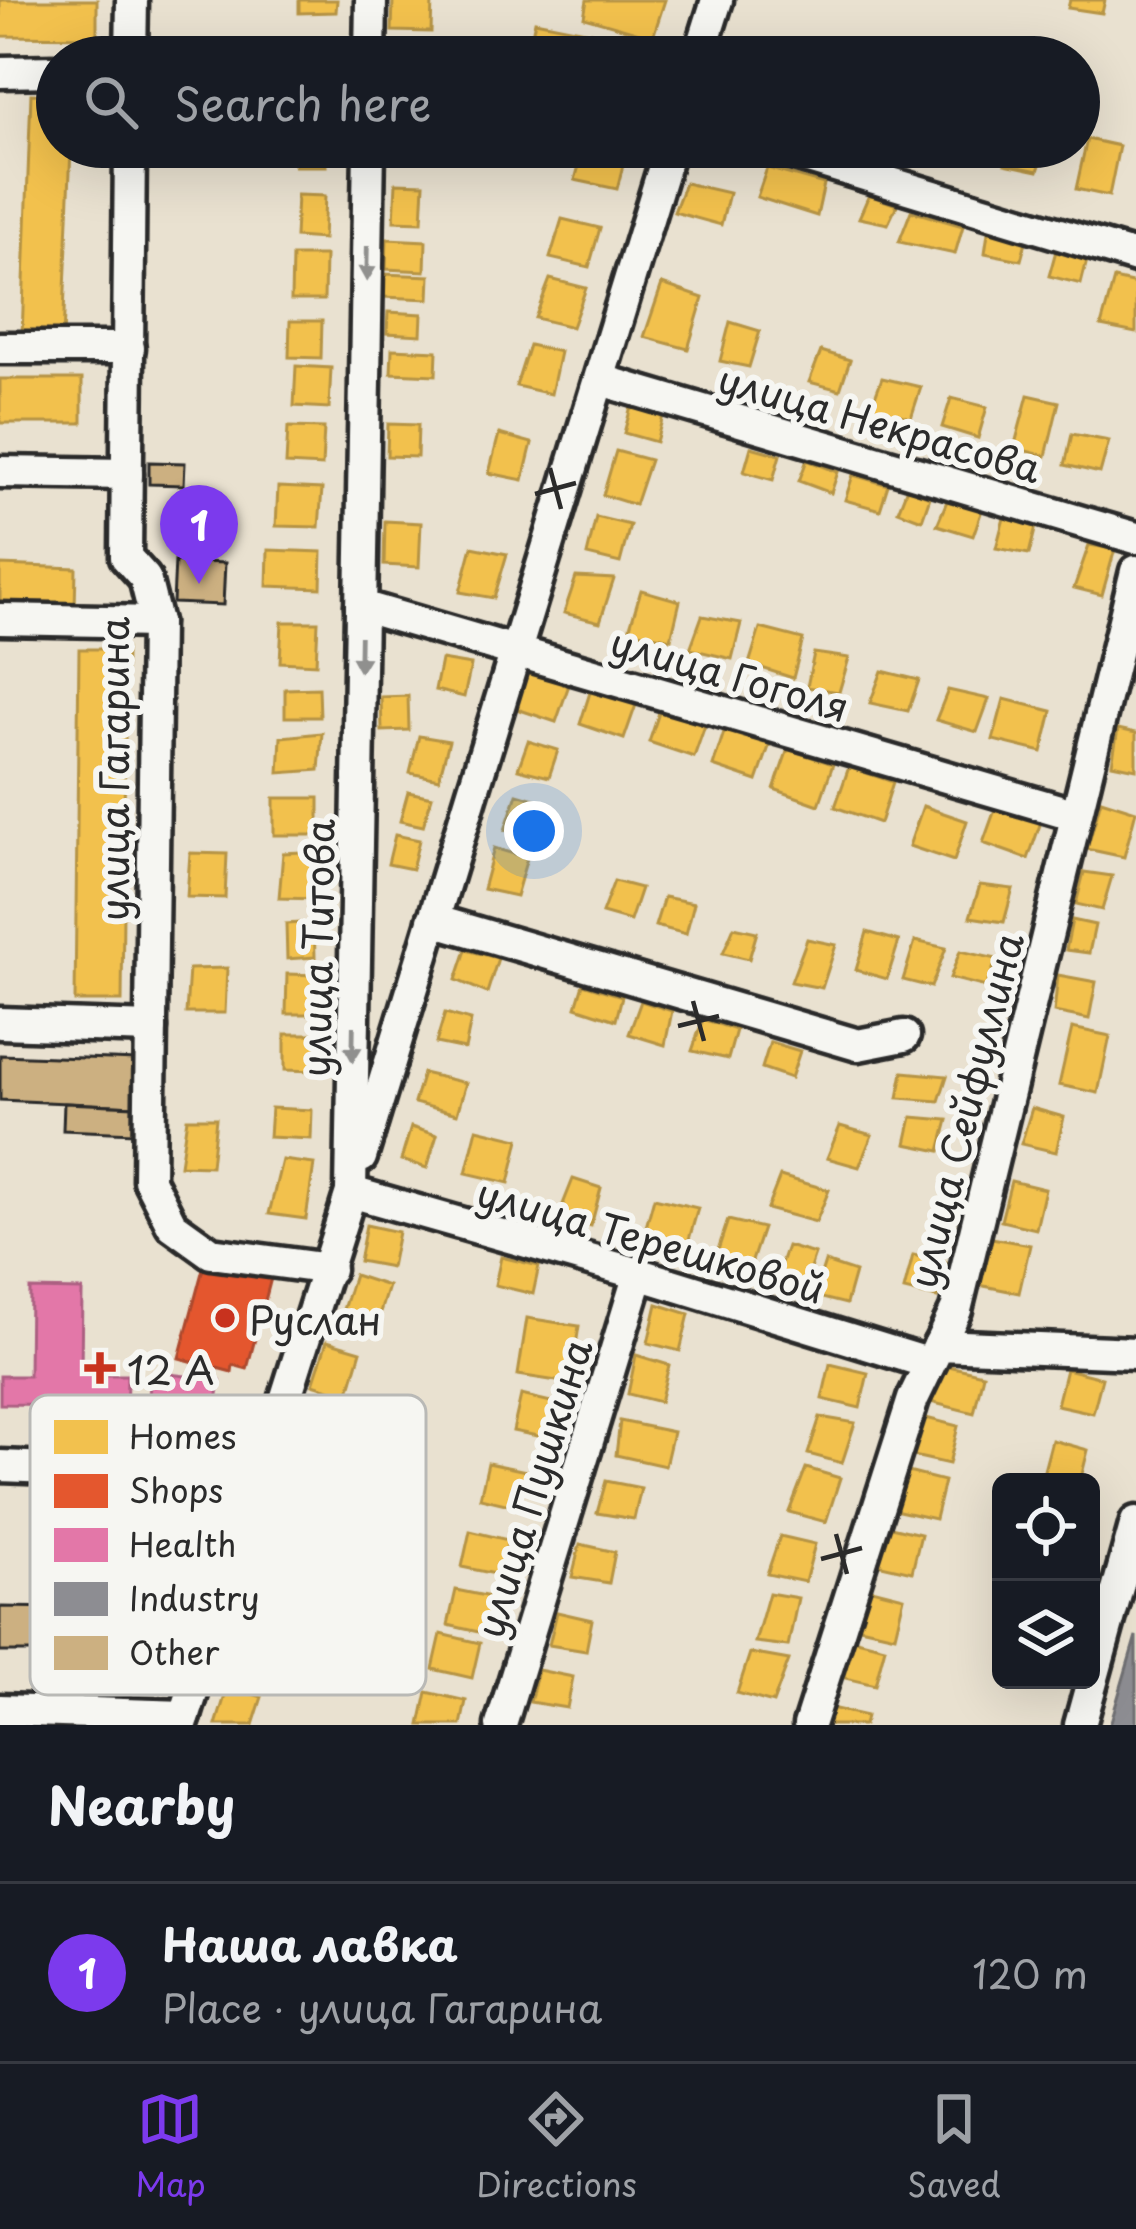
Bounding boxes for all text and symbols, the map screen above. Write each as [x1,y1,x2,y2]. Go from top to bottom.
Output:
search box [36,36,1100,168]
text: Search here [174,68,431,136]
icon: search [78,69,144,135]
one-way arrow [357,246,376,284]
street label: улица Некрасова [712,348,1049,497]
pin: 1 [160,485,238,584]
street label: улица Гоголя [604,611,856,735]
street label: улица Гагарина [83,616,142,921]
one-way arrow [350,636,370,674]
your location [504,801,564,861]
street label: улица Титова [284,818,348,1078]
street label: улица Сейфуллина [891,926,1037,1294]
one-way arrow [344,1026,363,1064]
street label: улица Терешковой [470,1161,832,1317]
place label: Руслан [249,1289,381,1348]
marker: Руслан [212,1305,238,1331]
street label: улица Пушкина [459,1331,606,1645]
place label: 12 А [127,1339,215,1398]
marker: 12 А [84,1352,116,1384]
legend [30,1395,426,1695]
text: Homes [129,1410,236,1460]
text: Shops [129,1464,223,1514]
map controls [992,1473,1100,1689]
button: locate [992,1473,1100,1581]
text: Health [129,1518,237,1568]
text: Industry [129,1572,260,1622]
button: layers [992,1581,1100,1689]
text: Other [129,1626,220,1676]
text: Nearby [48,1765,235,1842]
text: Наша лавка [162,1909,458,1977]
text: 1 [78,1943,96,2002]
text: 120 m [972,1943,1088,2002]
text: Place · улица Гагарина [162,1977,602,2036]
tab: Map [135,2086,206,2208]
tab: Directions [476,2086,637,2208]
tab: Saved [907,2086,1001,2208]

